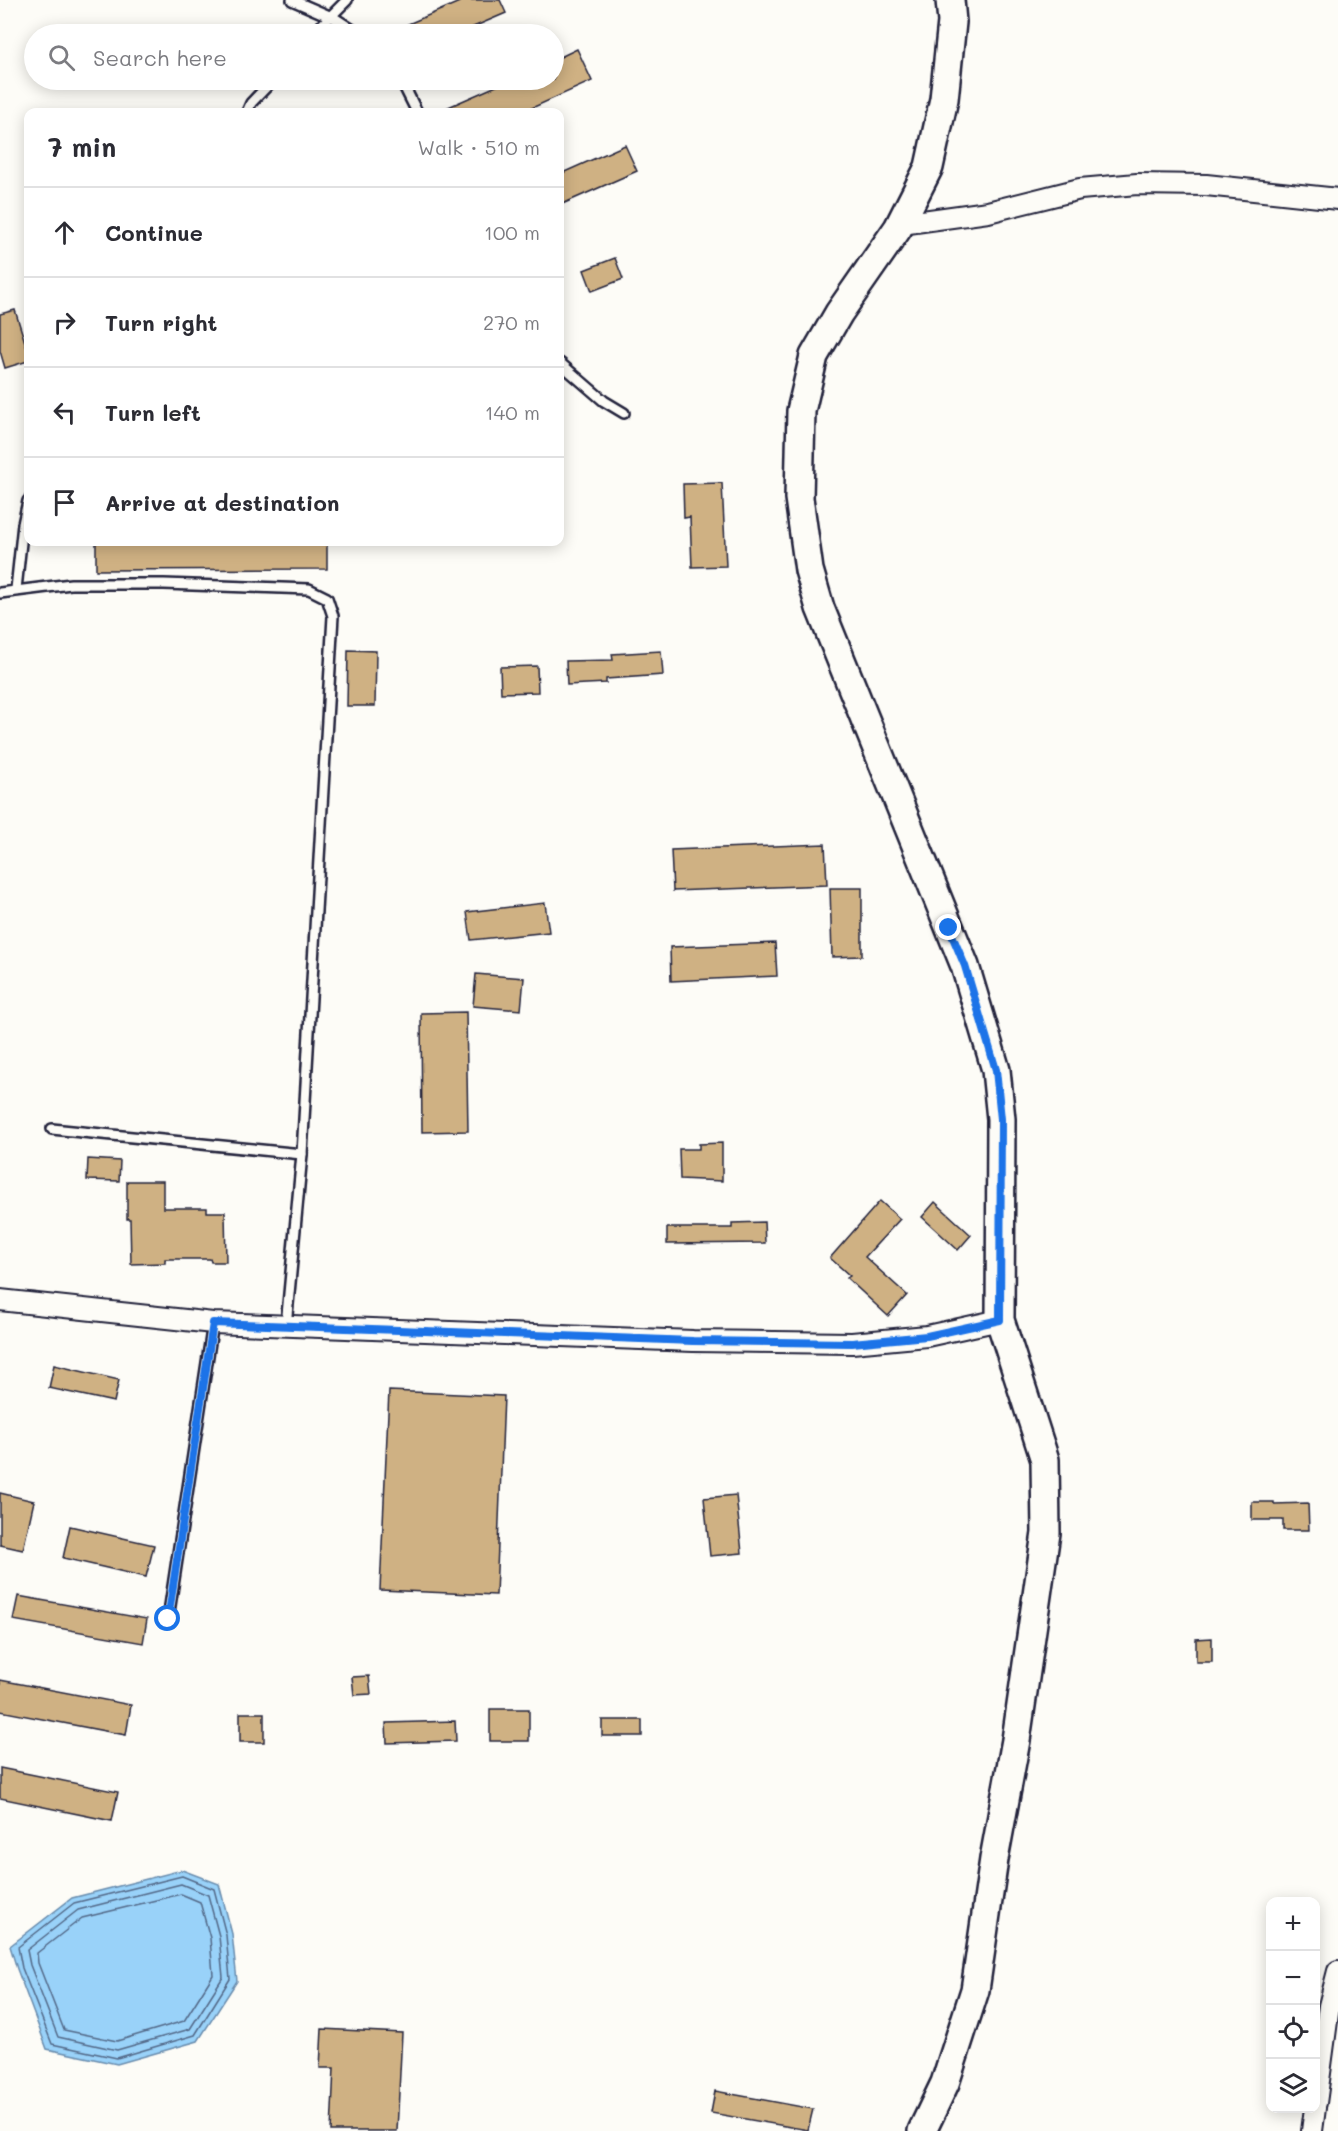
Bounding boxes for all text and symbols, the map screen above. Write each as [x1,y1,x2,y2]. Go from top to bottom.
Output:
search box [24,24,564,90]
icon: search [45,41,78,74]
text: Search here [93,43,227,72]
text: 7 min [48,130,116,164]
text: Walk · 510 m [418,134,540,160]
icon: ahead [48,216,81,249]
text: Continue [105,218,203,247]
text: 100 m [484,219,540,245]
icon: right [48,306,81,339]
text: Turn right [105,308,217,337]
text: 270 m [483,309,540,335]
icon: left [48,396,81,429]
text: Turn left [105,398,201,427]
text: 140 m [485,399,540,425]
icon: arrive [48,486,81,519]
text: Arrive at destination [105,488,340,517]
route end [935,914,961,940]
route start [154,1605,180,1631]
map controls [1266,1897,1320,2113]
button: + [1266,1897,1320,1951]
button: − [1266,1951,1320,2005]
button: locate [1266,2005,1320,2059]
button: layers [1266,2059,1320,2113]

